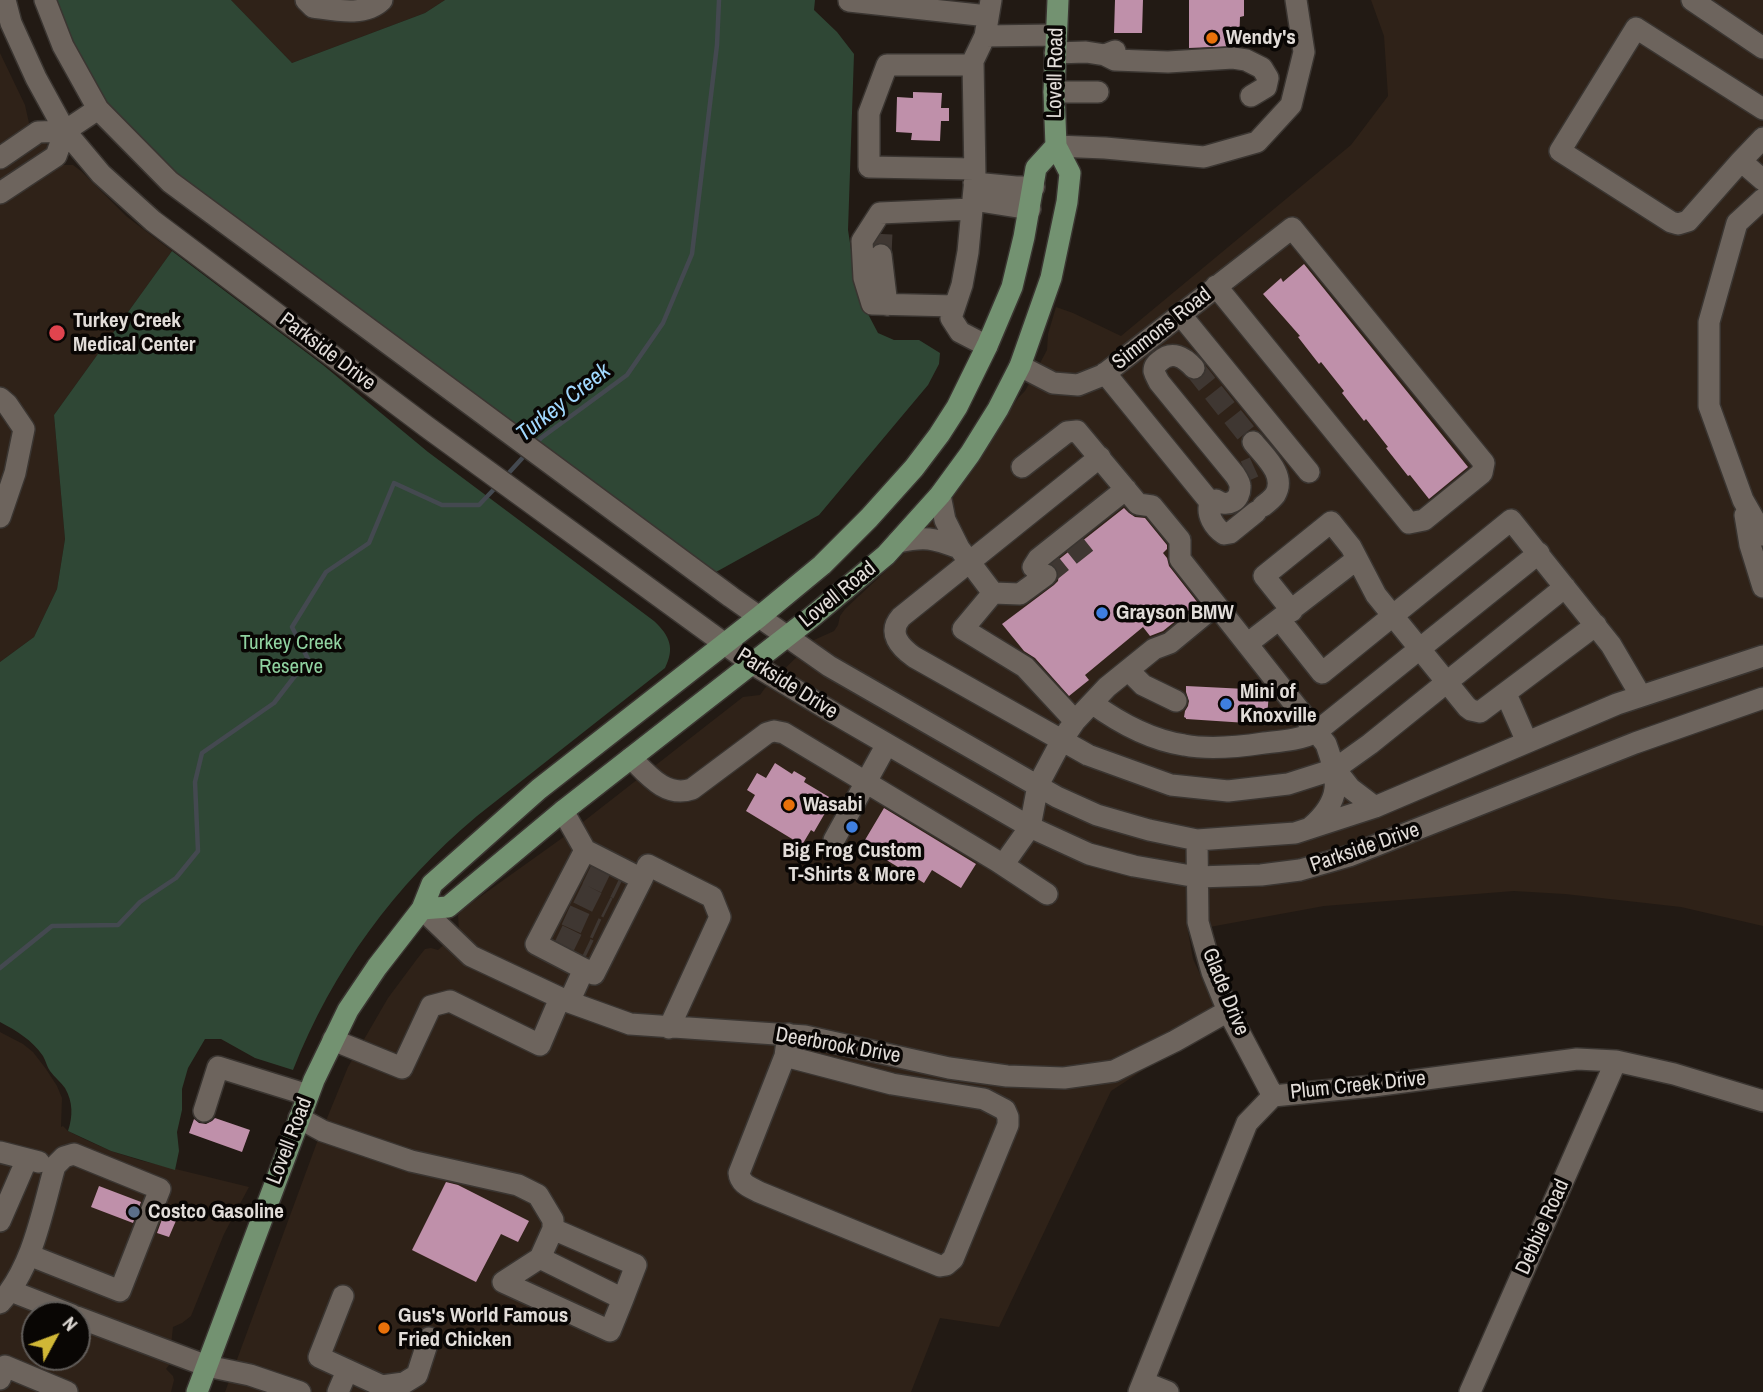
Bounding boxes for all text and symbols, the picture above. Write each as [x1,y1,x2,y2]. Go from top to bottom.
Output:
place label: Wendy's [1226,25,1296,51]
street label: Lovell Road [1043,27,1069,119]
marker: Wendy's [1204,30,1220,46]
street label: Simmons Road [1107,283,1217,375]
place label: Turkey Creek Medical Center [73,308,195,358]
street label: Parkside Drive [274,308,380,396]
marker: Turkey Creek Medical Center [47,323,67,343]
water label: Turkey Creek [512,358,616,448]
street label: Lovell Road [795,557,881,633]
place label: Grayson BMW [1116,600,1234,626]
marker: Grayson BMW [1094,605,1110,621]
park label: Turkey Creek Reserve [240,630,342,680]
street label: Parkside Drive [732,643,842,725]
place label: Mini of Knoxville [1240,679,1317,729]
marker: Mini of Knoxville [1218,696,1234,712]
place label: Wasabi [803,792,863,818]
marker: Wasabi [781,797,797,813]
street label: Parkside Drive [1307,818,1423,878]
marker: Big Frog Custom T-Shirts & More [844,819,860,835]
place label: Big Frog Custom T-Shirts & More [782,838,922,888]
street label: Glade Drive [1196,945,1254,1039]
street label: Deerbrook Drive [774,1023,902,1069]
street label: Plum Creek Drive [1289,1066,1427,1106]
street label: Lovell Road [262,1094,318,1188]
street label: Debbie Road [1511,1176,1575,1278]
place label: Costco Gasoline [148,1199,284,1225]
marker: Costco Gasoline [126,1204,142,1220]
north arrow [21,1301,91,1371]
place label: Gus's World Famous Fried Chicken [398,1303,568,1353]
text: N [57,1311,84,1336]
marker: Gus's World Famous Fried Chicken [376,1320,392,1336]

